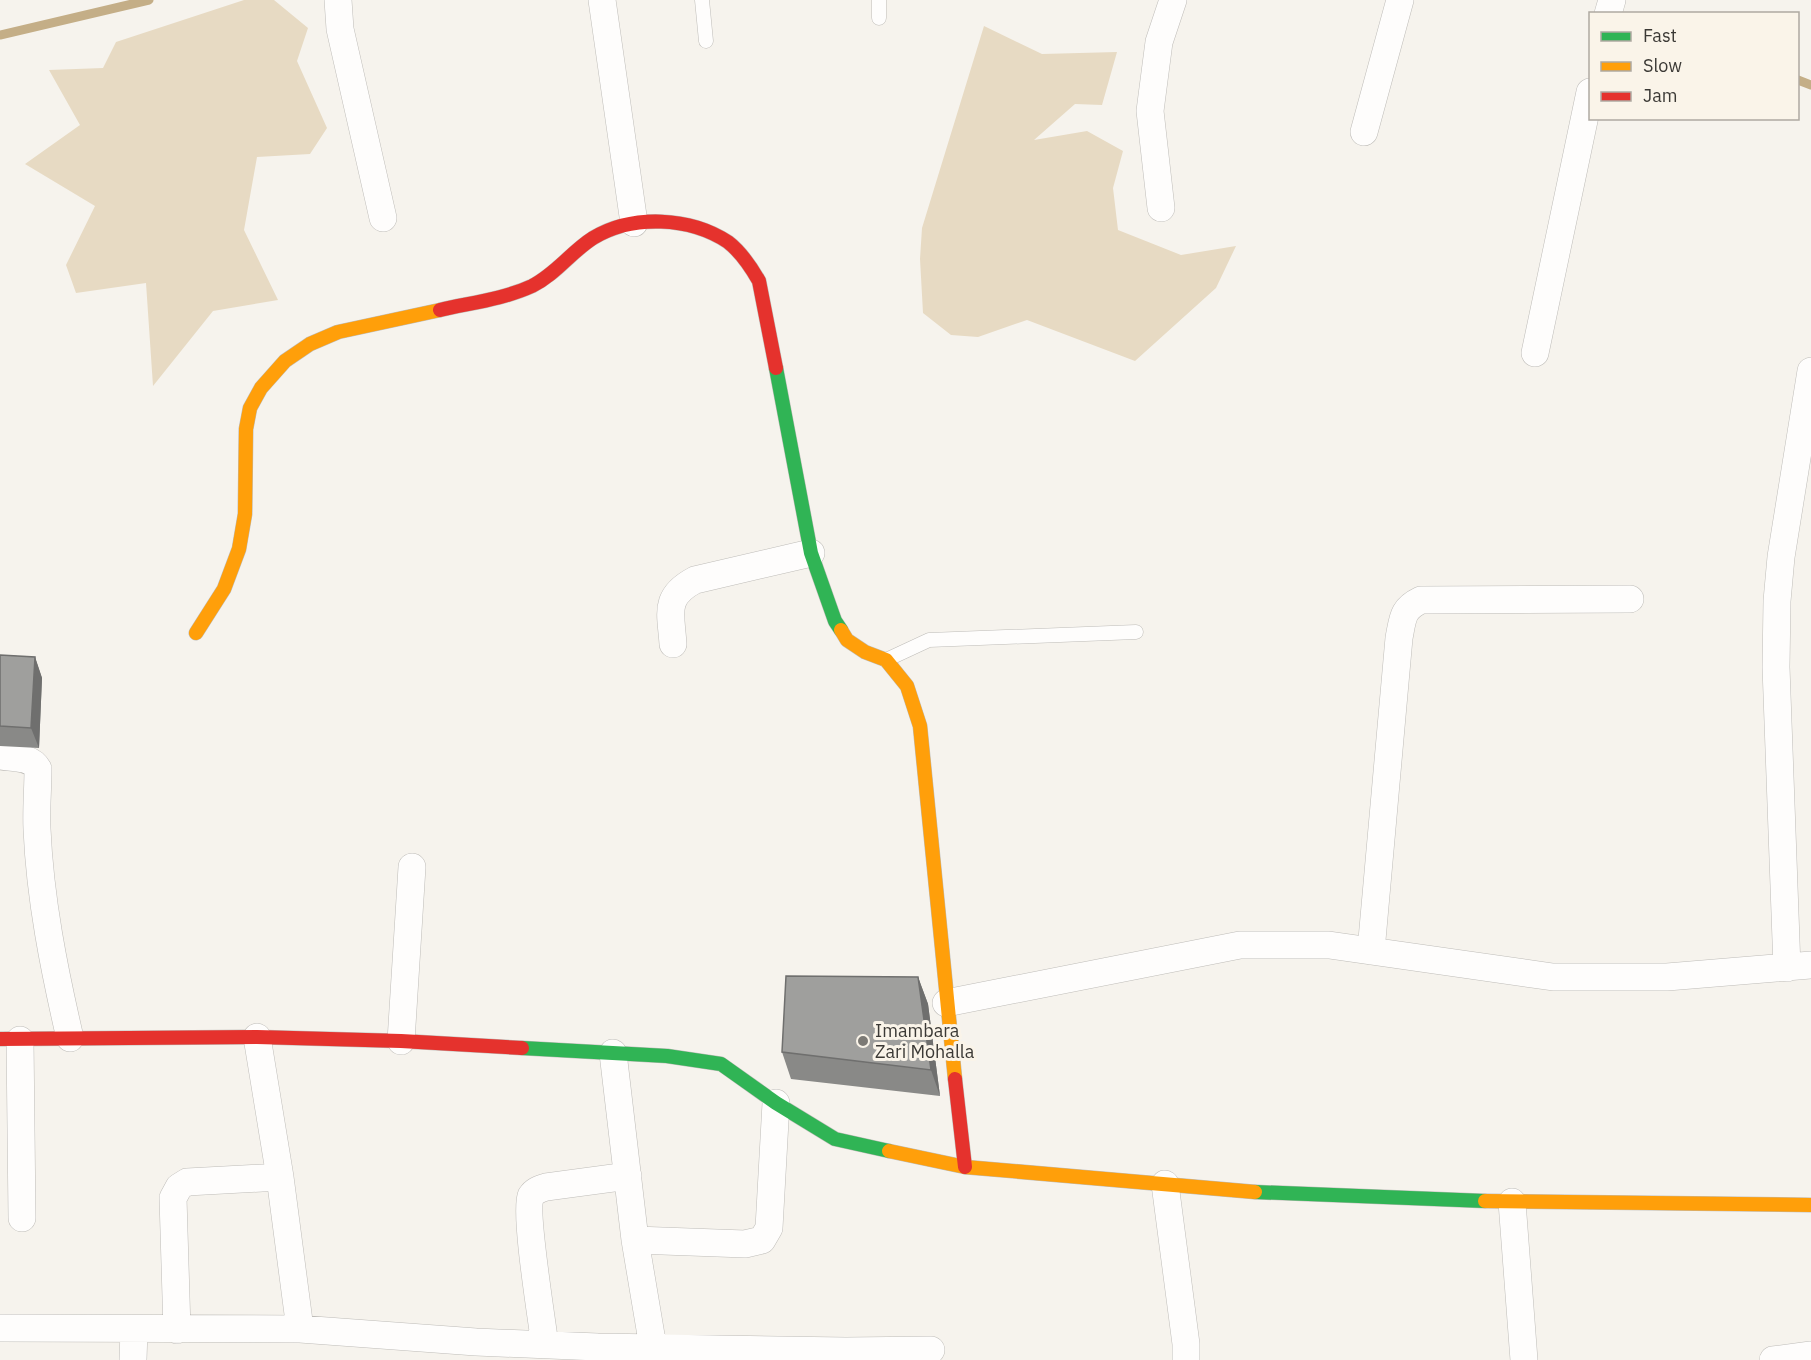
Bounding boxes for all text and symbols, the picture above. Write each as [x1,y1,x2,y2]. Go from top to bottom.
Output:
legend [1589,12,1799,120]
text: Fast [1643,24,1677,47]
text: Slow [1643,54,1682,77]
text: Jam [1643,84,1678,107]
place label: Imambara Zari Mohalla [875,1019,975,1063]
marker: Imambara Zari Mohalla [856,1034,870,1048]

